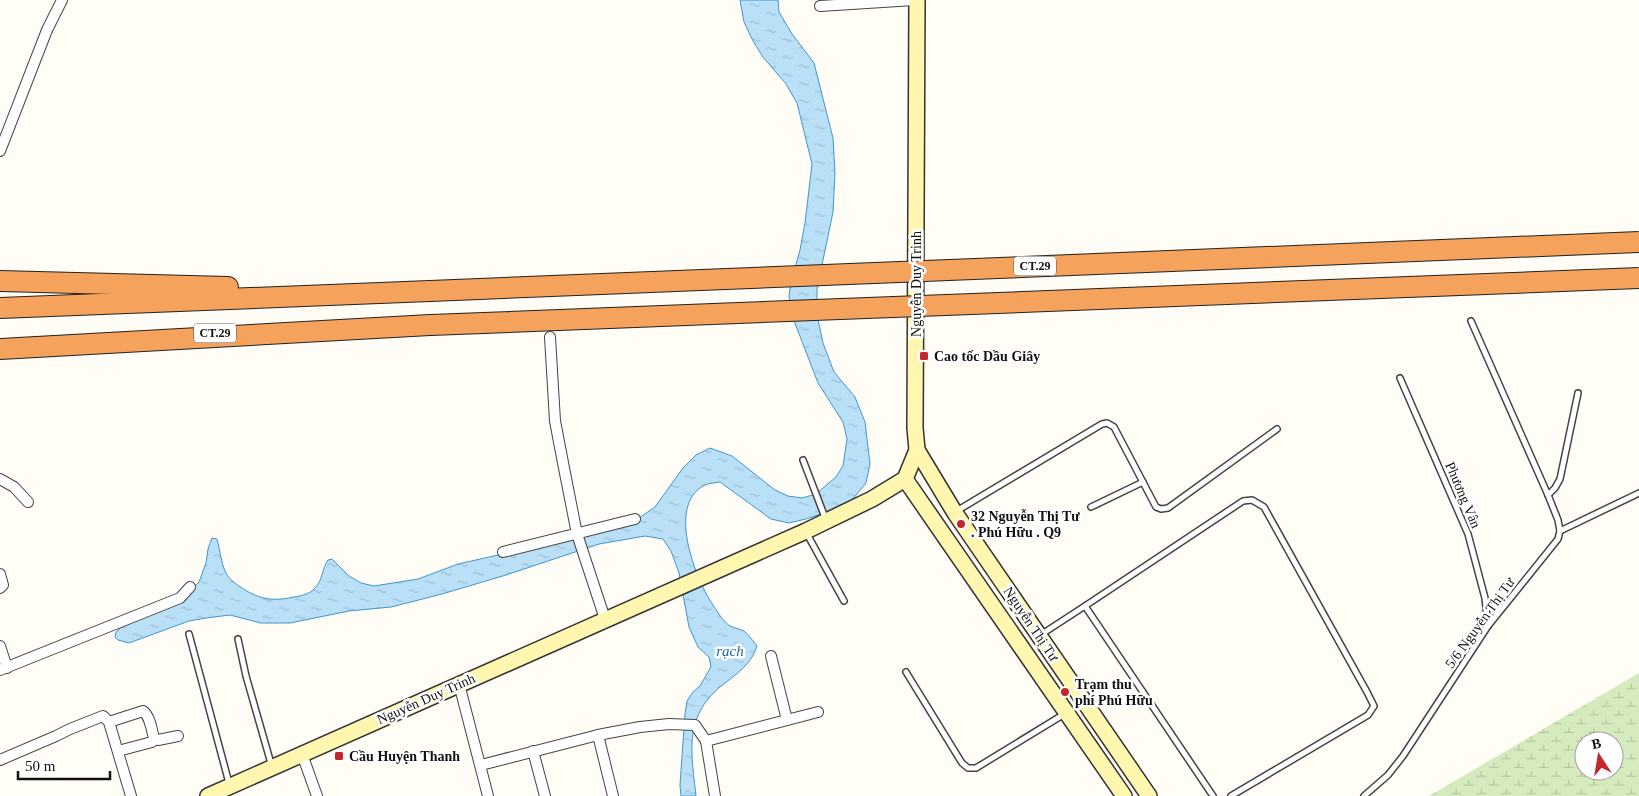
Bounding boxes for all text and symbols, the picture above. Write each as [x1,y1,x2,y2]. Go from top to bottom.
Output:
street label: Nguyễn Duy Trinh [909,231,924,337]
road number: CT.29 [1014,256,1056,276]
road number: CT.29 [194,323,236,342]
place label: Cao tốc Dầu Giây [934,349,1040,364]
marker: Cao tốc Dầu Giây [918,350,930,362]
street label: Phương Vân [1442,460,1484,530]
place label: 32 Nguyễn Thị Tư . Phú Hữu . Q9 [971,509,1080,540]
marker: 32 Nguyễn Thị Tư . Phú Hữu . Q9 [955,518,967,530]
street label: 5/6 Nguyễn Thị Tư [1442,575,1518,671]
street label: Nguyễn Thị Tư [1001,584,1062,664]
water label: rạch [716,643,744,659]
street label: Nguyễn Duy Trinh [375,671,477,727]
place label: Trạm thu phí Phú Hữu [1075,677,1153,708]
marker: Trạm thu phí Phú Hữu [1059,686,1071,698]
north arrow [1574,731,1624,781]
text: B [1590,735,1603,752]
scale bar [18,748,110,780]
place label: Cầu Huyện Thanh [349,749,460,764]
marker: Cầu Huyện Thanh [333,750,345,762]
text: 50 m [25,758,56,774]

